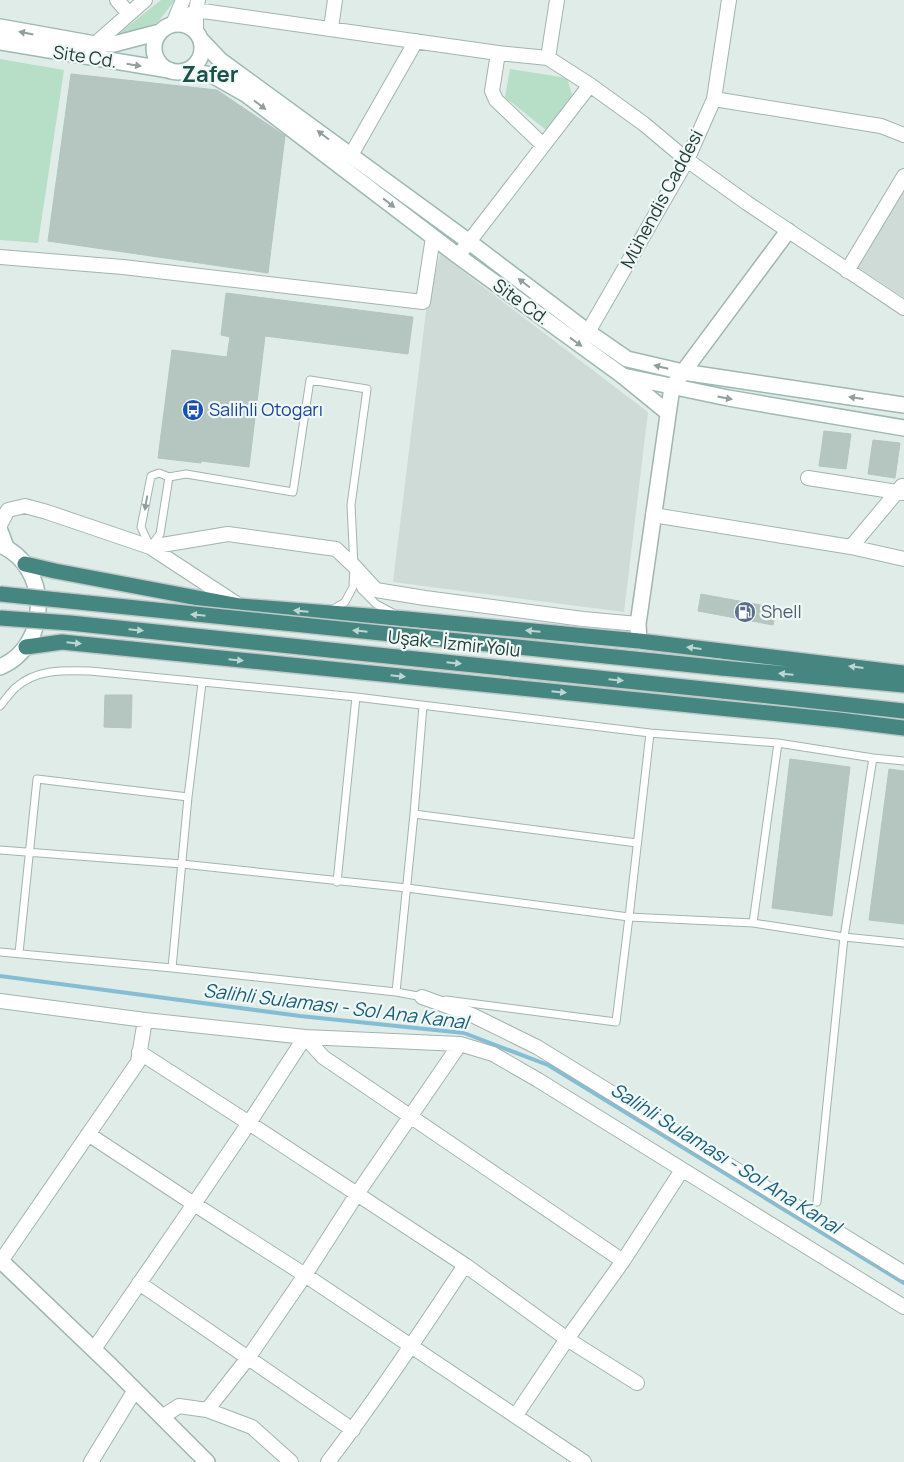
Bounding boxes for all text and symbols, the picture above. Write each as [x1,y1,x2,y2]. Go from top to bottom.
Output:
one-way arrow [18,28,34,36]
street label: Site Cd. [51,39,119,73]
district label: Zafer [181,59,239,89]
one-way arrow [127,61,143,69]
one-way arrow [253,99,266,110]
street label: Mühendis Caddesi [614,125,708,272]
one-way arrow [317,129,330,140]
one-way arrow [382,198,395,209]
street label: Site Cd. [488,273,555,330]
one-way arrow [518,278,531,289]
one-way arrow [569,337,583,347]
one-way arrow [653,363,668,371]
one-way arrow [717,394,733,402]
one-way arrow [847,394,863,402]
place label: Salihli Otogarı [209,397,323,421]
bus stop icon: Salihli Otogarı [181,398,205,422]
one-way arrow [142,495,150,510]
place label: Shell [761,599,802,623]
fuel station icon: Shell [733,600,757,624]
one-way arrow [293,607,309,615]
one-way arrow [190,611,206,619]
street label: Uşak - İzmir Yolu [387,624,522,662]
one-way arrow [128,626,144,634]
one-way arrow [351,627,367,635]
one-way arrow [524,627,540,635]
one-way arrow [67,639,83,647]
one-way arrow [686,644,702,652]
one-way arrow [228,656,244,664]
one-way arrow [446,659,462,667]
one-way arrow [847,663,863,671]
one-way arrow [777,670,793,678]
one-way arrow [390,672,406,680]
one-way arrow [608,676,624,684]
one-way arrow [552,689,568,697]
water label: Salihli Sulaması - Sol Ana Kanal [202,977,472,1035]
water label: Salihli Sulaması - Sol Ana Kanal [606,1076,848,1241]

